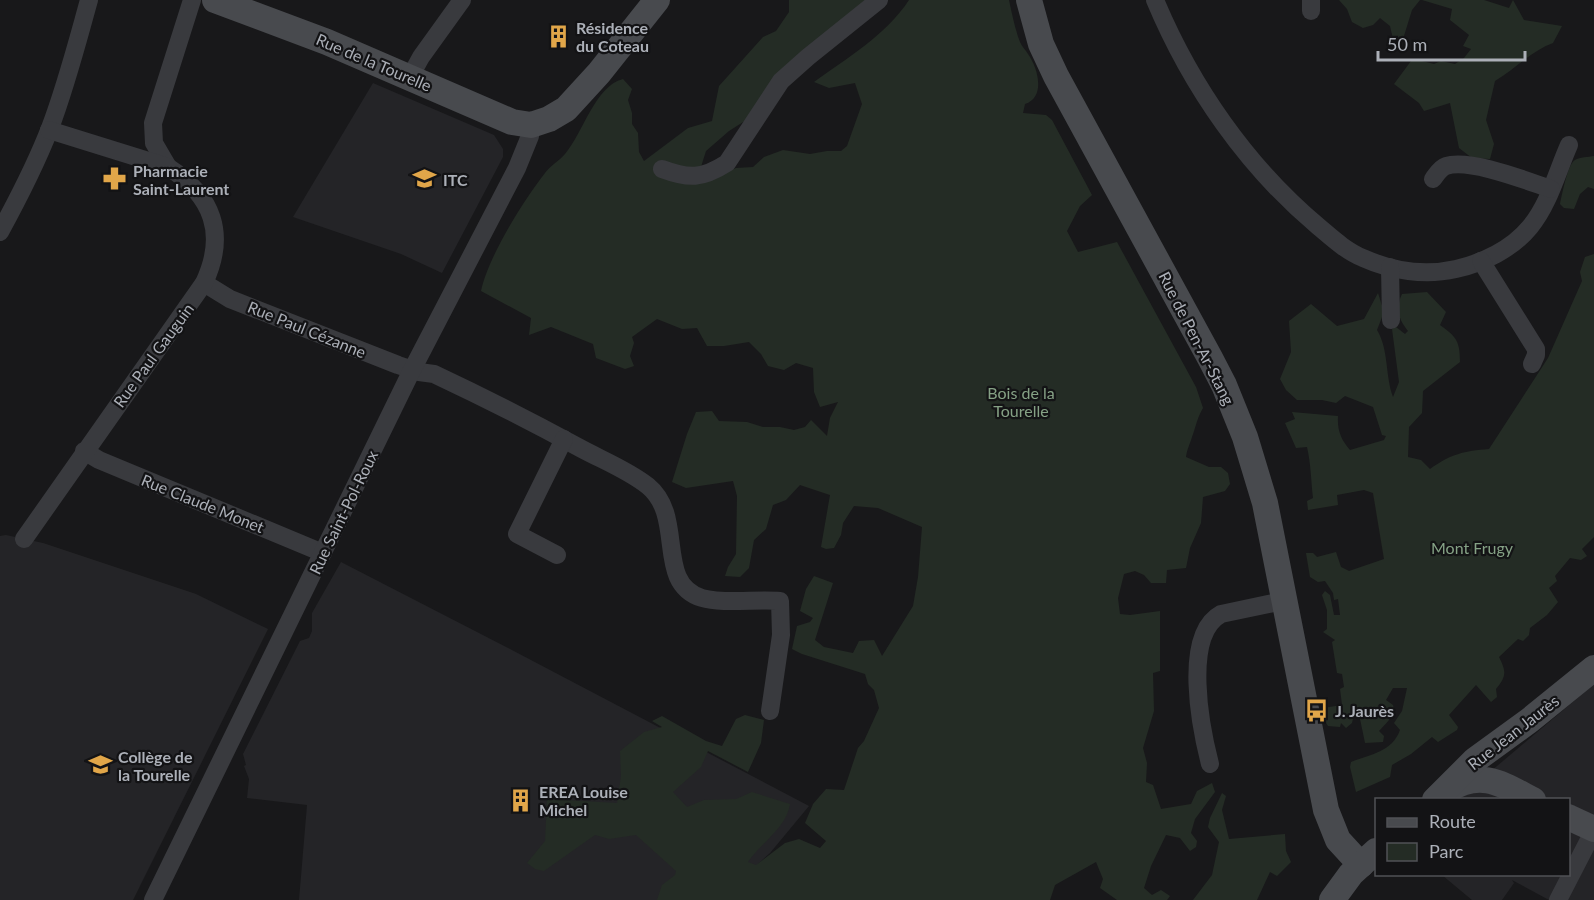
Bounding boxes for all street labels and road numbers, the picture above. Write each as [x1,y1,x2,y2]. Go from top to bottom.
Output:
street label: Rue de la Tourelle [313,29,435,95]
street label: Rue de Pen-Ar-Stang [1155,268,1239,408]
street label: Rue Paul Cézanne [245,297,369,361]
street label: Rue Paul Gauguin [109,299,197,411]
street label: Rue Saint-Pol-Roux [305,447,381,577]
street label: Rue Claude Monet [139,470,267,536]
street label: Rue Jean Jaurès [1464,691,1562,773]

